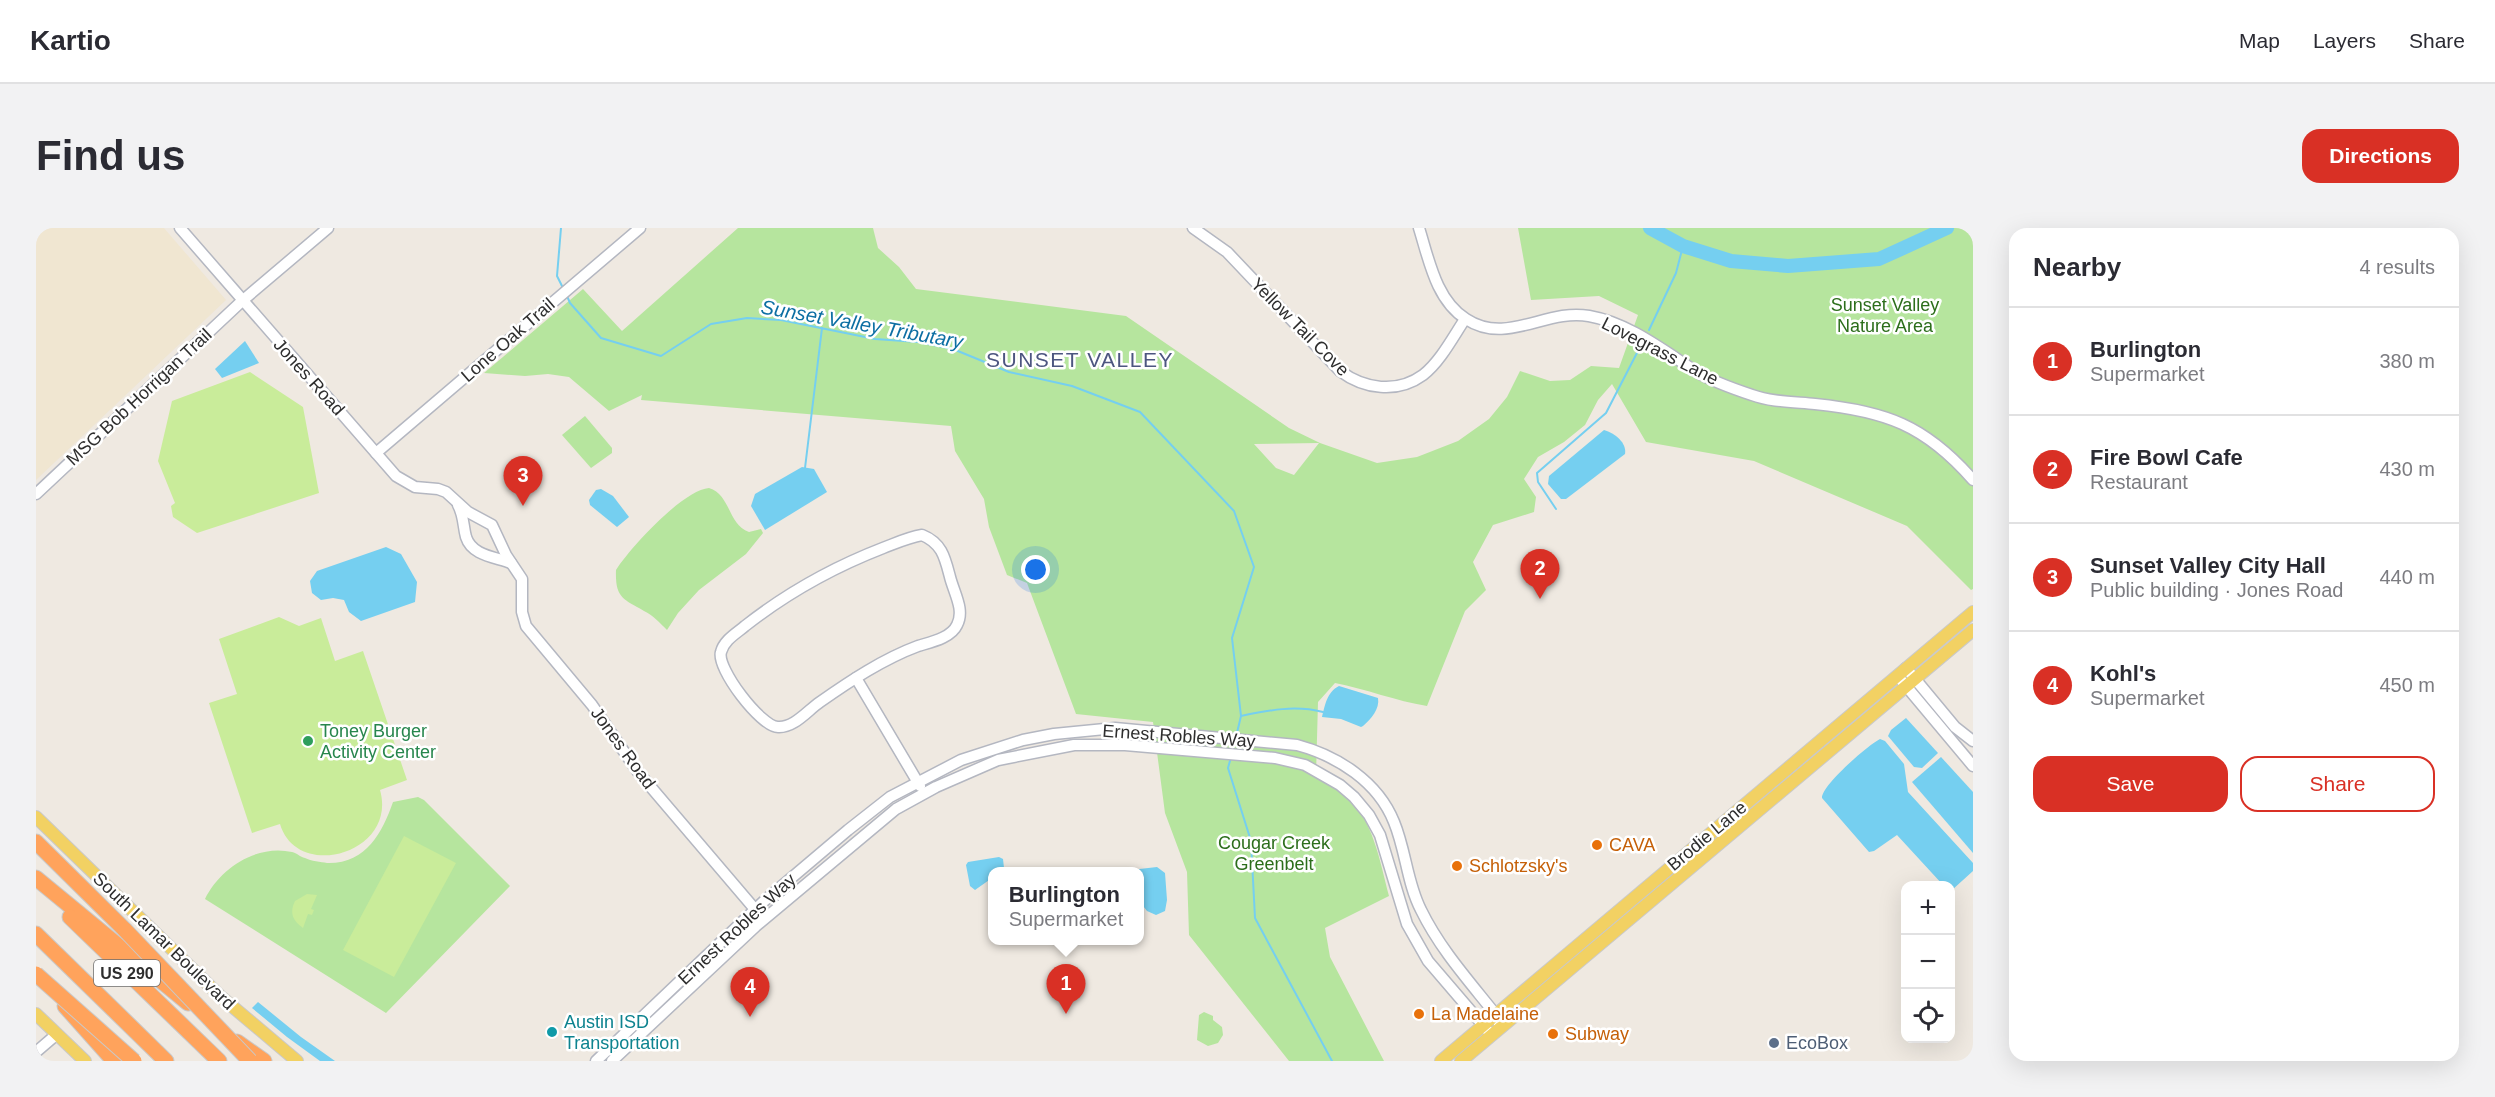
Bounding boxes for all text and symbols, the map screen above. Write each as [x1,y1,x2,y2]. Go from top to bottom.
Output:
text: Kartio [30,25,111,56]
text: Map [2239,29,2280,52]
text: Layers [2313,29,2376,52]
text: Share [2409,29,2465,52]
button: Directions [2302,129,2459,183]
text: Find us [36,132,185,179]
text: Nearby [2033,252,2121,282]
text: 4 results [2359,256,2435,278]
street label: Yellow Tail Cove [1247,274,1353,380]
street label: Lone Oak Trail [457,294,559,386]
water label: Sunset Valley Tributary [759,295,966,353]
park label: Sunset Valley Nature Area [1831,295,1939,336]
street label: Lovegrass Lane [1598,313,1722,389]
street label: MSG Bob Horrigan Trail [62,325,216,469]
street label: Jones Road [269,335,349,419]
text: Burlington [2090,337,2201,362]
district label: SUNSET VALLEY [986,348,1174,371]
text: 1 [2047,350,2058,372]
text: 380 m [2379,350,2435,372]
text: Supermarket [2090,363,2205,385]
text: Fire Bowl Cafe [2090,445,2243,470]
pin: 3 [504,456,542,506]
text: 2 [2047,458,2058,480]
text: 430 m [2379,458,2435,480]
text: Restaurant [2090,471,2188,493]
pin: 2 [1520,550,1560,599]
text: Sunset Valley City Hall [2090,553,2326,578]
your location [1021,555,1050,584]
text: 3 [2047,566,2058,588]
text: 440 m [2379,566,2435,588]
text: Public building · Jones Road [2090,579,2344,601]
text: Kohl's [2090,661,2156,686]
text: 4 [2047,674,2058,696]
text: 450 m [2379,674,2435,696]
text: Supermarket [2090,687,2205,709]
street label: Jones Road [587,703,659,793]
place label: Toney Burger Activity Center [320,721,436,762]
street label: Ernest Robles Way [1102,721,1256,751]
marker: Toney Burger Activity Center [301,734,315,748]
button: Save [2033,756,2228,812]
button: Share [2240,756,2435,812]
street label: Brodie Lane [1663,797,1751,875]
park label: Cougar Creek Greenbelt [1218,833,1331,874]
place label: CAVA [1609,835,1655,855]
marker: CAVA [1590,838,1604,852]
place label: Schlotzsky's [1469,856,1567,876]
marker: Schlotzsky's [1450,859,1464,873]
popup [988,867,1144,945]
street label: South Lamar Boulevard [89,868,239,1014]
street label: Ernest Robles Way [674,869,800,989]
map controls [1901,881,1955,1043]
button: + [1901,881,1955,935]
text: Burlington [1009,882,1120,907]
text: Supermarket [1009,908,1123,930]
button: − [1901,935,1955,989]
road number: US 290 [94,960,160,986]
pin: 1 [1046,964,1086,1014]
pin: 4 [730,968,770,1017]
button: locate [1901,989,1955,1043]
place label: La Madelaine [1431,1004,1539,1024]
marker: La Madelaine [1412,1007,1426,1021]
place label: Austin ISD Transportation [564,1012,679,1053]
place label: Subway [1565,1024,1629,1044]
marker: Austin ISD Transportation [545,1025,559,1039]
marker: Subway [1546,1027,1560,1041]
place label: EcoBox [1786,1033,1848,1053]
marker: EcoBox [1767,1036,1781,1050]

